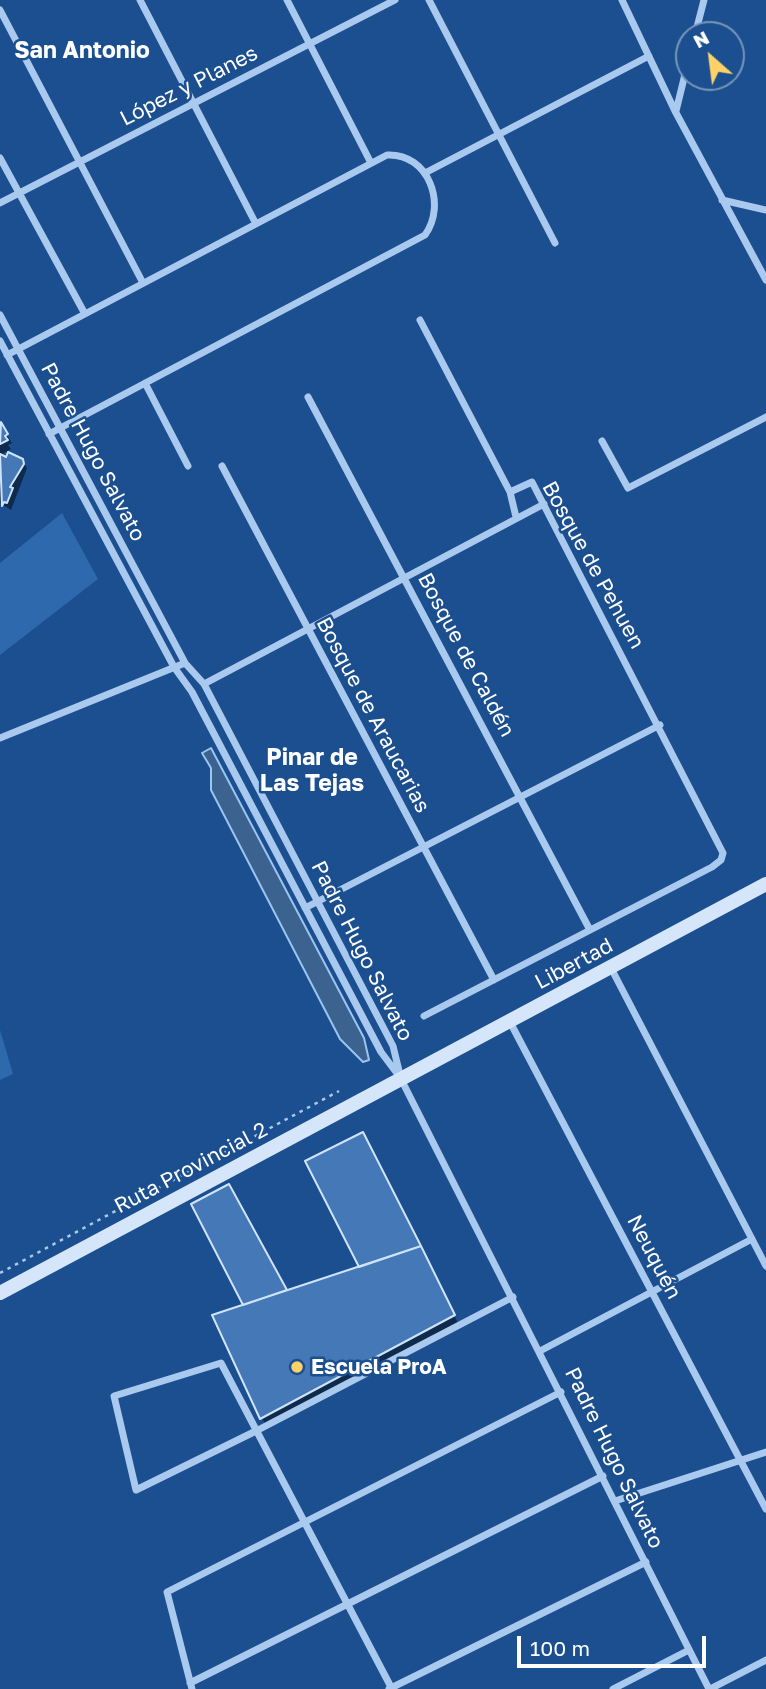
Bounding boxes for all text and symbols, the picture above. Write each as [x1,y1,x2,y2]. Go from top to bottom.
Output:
north arrow [675,21,745,91]
text: N [689,25,713,52]
district label: San Antonio [14,37,150,65]
street label: López y Planes [116,40,262,132]
street label: Padre Hugo Salvato [35,358,151,546]
street label: Bosque de Pehuen [536,477,650,653]
street label: Bosque de Caldén [412,569,520,741]
street label: Bosque de Araucarias [311,613,435,817]
district label: Pinar de Las Tejas [260,744,364,798]
street label: Padre Hugo Salvato [306,857,418,1045]
street label: Libertad [531,933,617,995]
street label: Ruta Provincial 2 [110,1117,272,1219]
street label: Neuquén [621,1211,687,1303]
place label: Escuela ProA [311,1354,447,1380]
marker: Escuela ProA [289,1359,305,1375]
street label: Padre Hugo Salvato [559,1363,669,1553]
scale bar [521,1622,710,1666]
text: 100 m [530,1635,590,1661]

